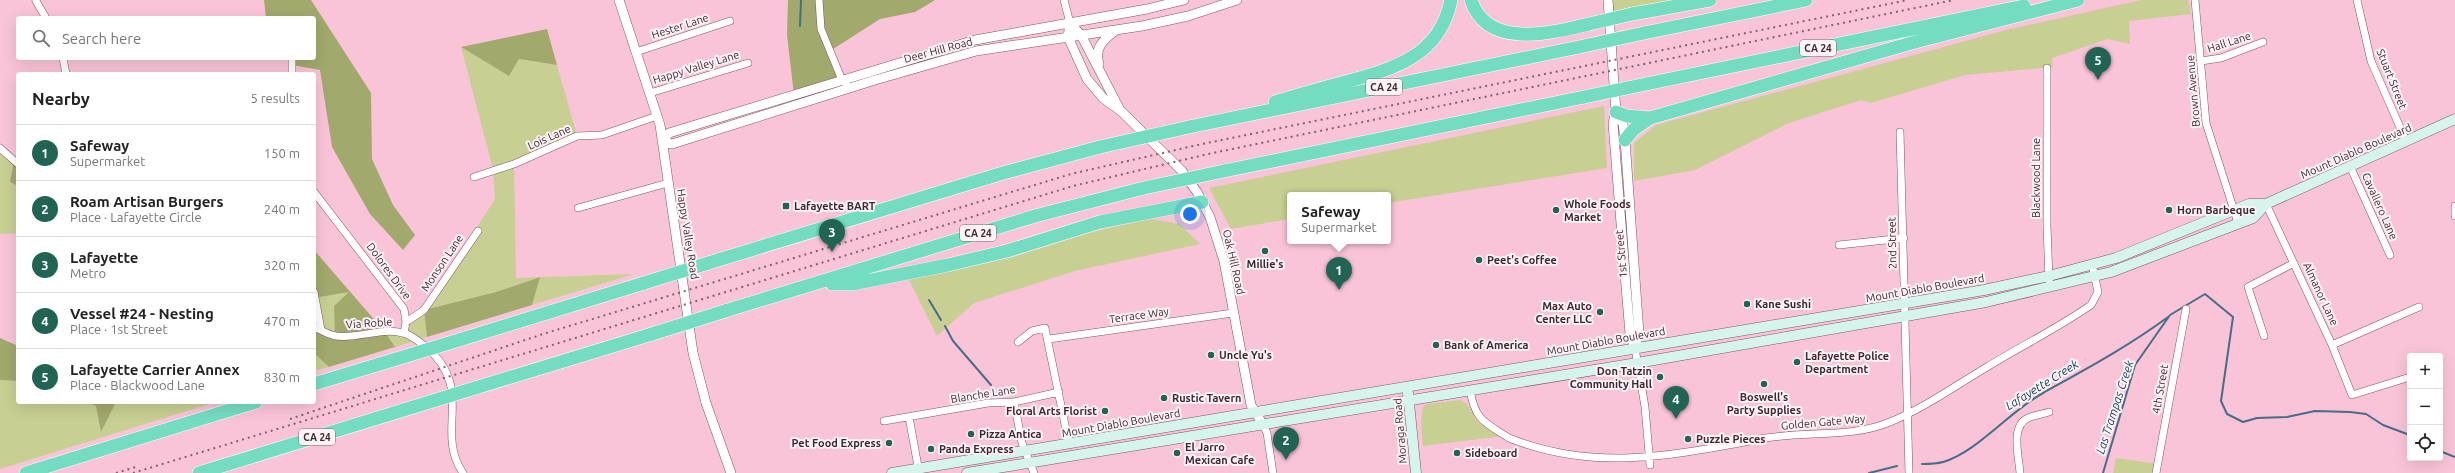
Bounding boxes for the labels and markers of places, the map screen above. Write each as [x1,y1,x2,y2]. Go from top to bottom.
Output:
pin: 5 [2085,47,2111,80]
place label: Whole Foods Market [1564,198,1631,223]
place label: Lafayette BART [794,200,876,212]
marker: Lafayette BART [781,201,791,211]
place label: Horn Barbeque [2177,204,2255,216]
marker: Whole Foods Market [1551,205,1561,215]
marker: Horn Barbeque [2164,205,2174,215]
pin: 3 [819,219,845,252]
marker: Millie's [1260,246,1270,256]
place label: Peet's Coffee [1487,254,1557,266]
marker: Peet's Coffee [1474,255,1484,265]
pin: 1 [1326,257,1352,290]
place label: Millie's [1247,258,1283,270]
place label: Kane Sushi [1755,298,1811,310]
marker: Kane Sushi [1742,299,1752,309]
place label: Max Auto Center LLC [1535,300,1592,325]
marker: Max Auto Center LLC [1595,307,1605,317]
place label: Bank of America [1444,339,1529,351]
marker: Bank of America [1431,340,1441,350]
place label: Uncle Yu's [1219,349,1272,361]
marker: Uncle Yu's [1206,350,1216,360]
place label: Lafayette Police Department [1805,350,1889,375]
marker: Lafayette Police Department [1792,357,1802,367]
place label: Don Tatzin Community Hall [1570,365,1653,390]
marker: Don Tatzin Community Hall [1655,372,1665,382]
marker: Boswell's Party Supplies [1759,379,1769,389]
pin: 4 [1663,386,1689,419]
place label: Boswell's Party Supplies [1727,391,1801,416]
place label: Rustic Tavern [1172,392,1241,404]
marker: Rustic Tavern [1159,393,1169,403]
place label: Floral Arts Florist [1006,405,1097,417]
marker: Floral Arts Florist [1100,406,1110,416]
pin: 2 [1273,427,1299,460]
place label: Pizza Antica [979,428,1041,440]
marker: Pizza Antica [966,429,976,439]
place label: Puzzle Pieces [1696,433,1766,445]
marker: Puzzle Pieces [1683,434,1693,444]
place label: Pet Food Express [792,437,881,449]
marker: Pet Food Express [884,438,894,448]
place label: El Jarro Mexican Cafe [1185,441,1254,466]
place label: Panda Express [939,443,1014,455]
marker: Panda Express [926,444,936,454]
place label: Sideboard [1465,447,1517,459]
marker: El Jarro Mexican Cafe [1172,448,1182,458]
marker: Sideboard [1452,448,1462,458]

